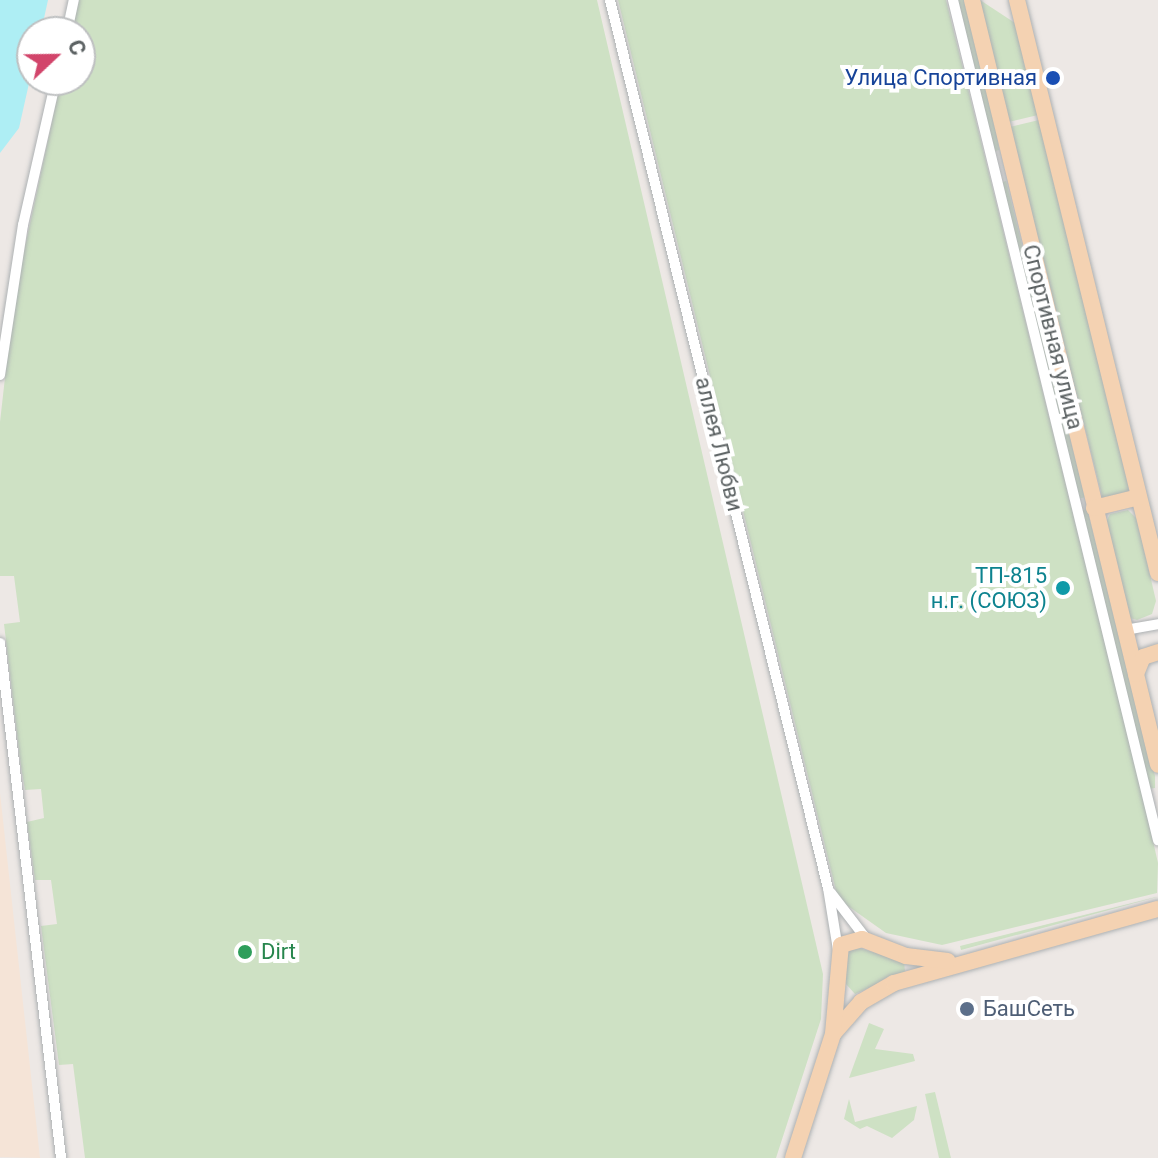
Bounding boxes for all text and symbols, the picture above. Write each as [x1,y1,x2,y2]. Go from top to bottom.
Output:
north arrow [16,16,96,96]
text: С [63,36,91,59]
place label: Улица Спортивная [844,65,1037,91]
marker: Улица Спортивная [1044,69,1062,87]
street label: Спортивная улица [1017,242,1089,432]
street label: аллея Любви [690,374,748,514]
place label: ТП-815 н.г. (СОЮЗ) [931,562,1047,614]
marker: ТП-815 н.г. (СОЮЗ) [1054,579,1072,597]
place label: Dirt [261,939,296,965]
marker: Dirt [236,943,254,961]
place label: БашСеть [983,996,1075,1022]
marker: БашСеть [958,1000,976,1018]

